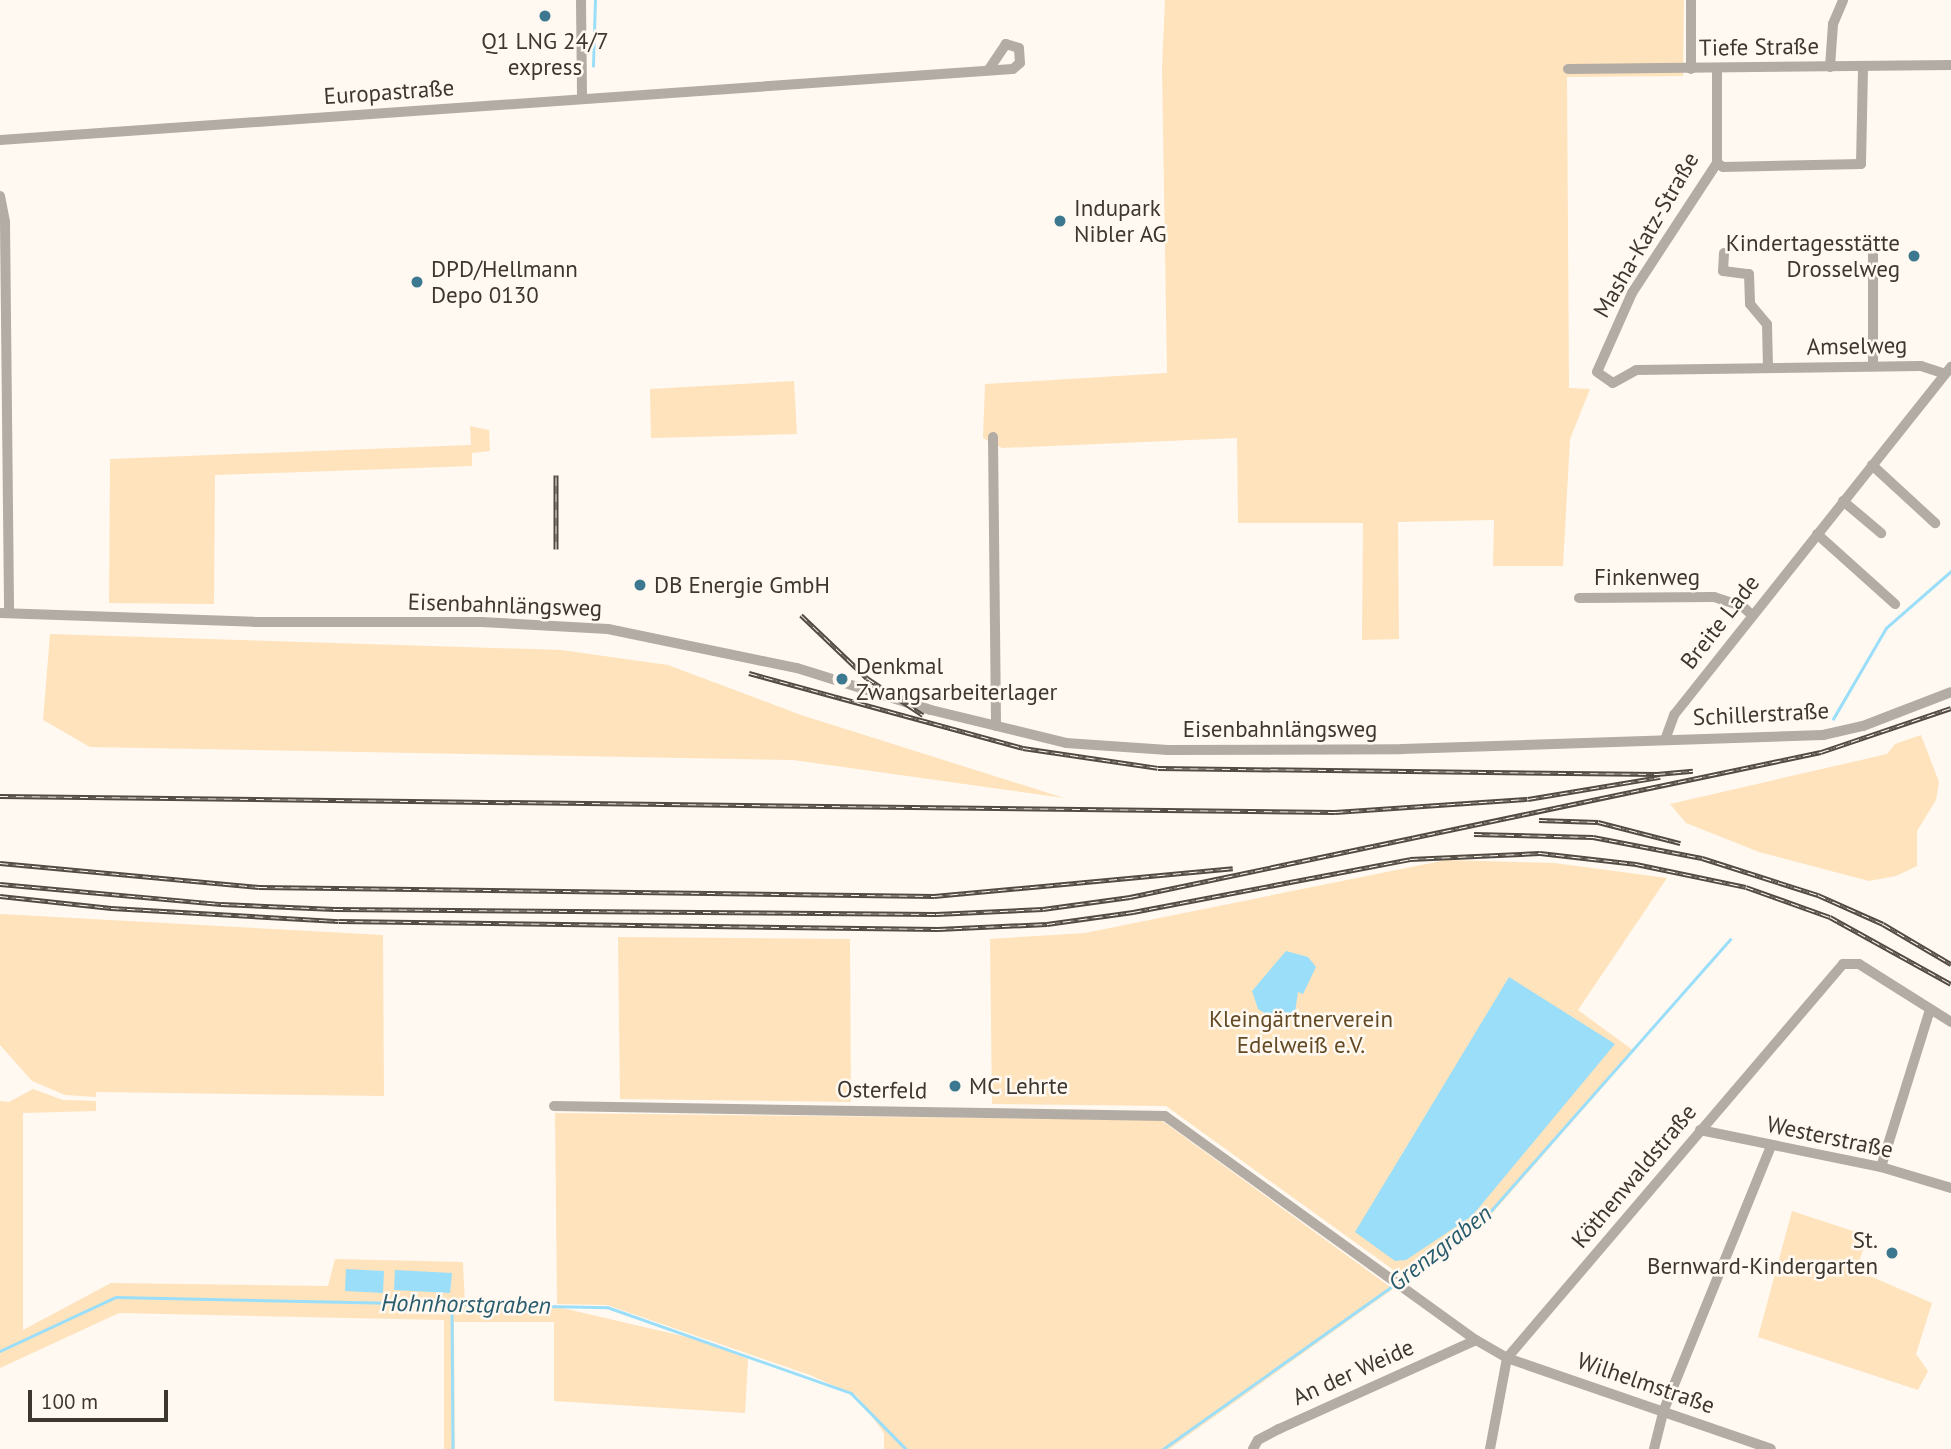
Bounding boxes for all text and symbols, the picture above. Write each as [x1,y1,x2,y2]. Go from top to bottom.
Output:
marker: Q1 LNG 24/7 express [537,8,553,24]
place label: Q1 LNG 24/7 express [481,27,609,81]
street label: Tiefe Straße [1699,32,1819,62]
street label: Europastraße [323,74,455,110]
street label: Masha-Katz-Straße [1587,147,1705,323]
place label: Indupark Nibler AG [1074,194,1167,248]
marker: Indupark Nibler AG [1052,213,1068,229]
place label: Kindertagesstätte Drosselweg [1726,229,1900,283]
marker: Kindertagesstätte Drosselweg [1906,248,1922,264]
place label: DPD/Hellmann Depo 0130 [431,255,578,309]
marker: DPD/Hellmann Depo 0130 [409,274,425,290]
street label: Amselweg [1806,331,1908,361]
street label: Finkenweg [1594,563,1700,591]
street label: Breite Lade [1675,570,1765,674]
place label: DB Energie GmbH [654,571,830,599]
marker: DB Energie GmbH [632,577,648,593]
street label: Eisenbahnlängsweg [407,588,603,622]
place label: Denkmal Zwangsarbeiterlager [856,652,1057,706]
marker: Denkmal Zwangsarbeiterlager [834,671,850,687]
street label: Schillerstraße [1692,697,1830,731]
street label: Eisenbahnlängsweg [1183,715,1377,743]
park label: Kleingärtnerverein Edelweiß e.V. [1209,1005,1393,1059]
place label: MC Lehrte [969,1072,1069,1100]
street label: Osterfeld [837,1075,927,1105]
marker: MC Lehrte [947,1078,963,1094]
street label: Köthenwaldstraße [1566,1098,1702,1254]
street label: Westerstraße [1764,1110,1896,1164]
water label: Grenzgraben [1383,1199,1497,1297]
place label: St. Bernward-Kindergarten [1647,1226,1878,1280]
marker: St. Bernward-Kindergarten [1884,1245,1900,1261]
water label: Hohnhorstgraben [381,1288,551,1320]
street label: An der Weide [1288,1333,1418,1411]
street label: Wilhelmstraße [1574,1347,1718,1419]
scale bar [32,1376,172,1420]
text: 100 m [41,1388,98,1415]

